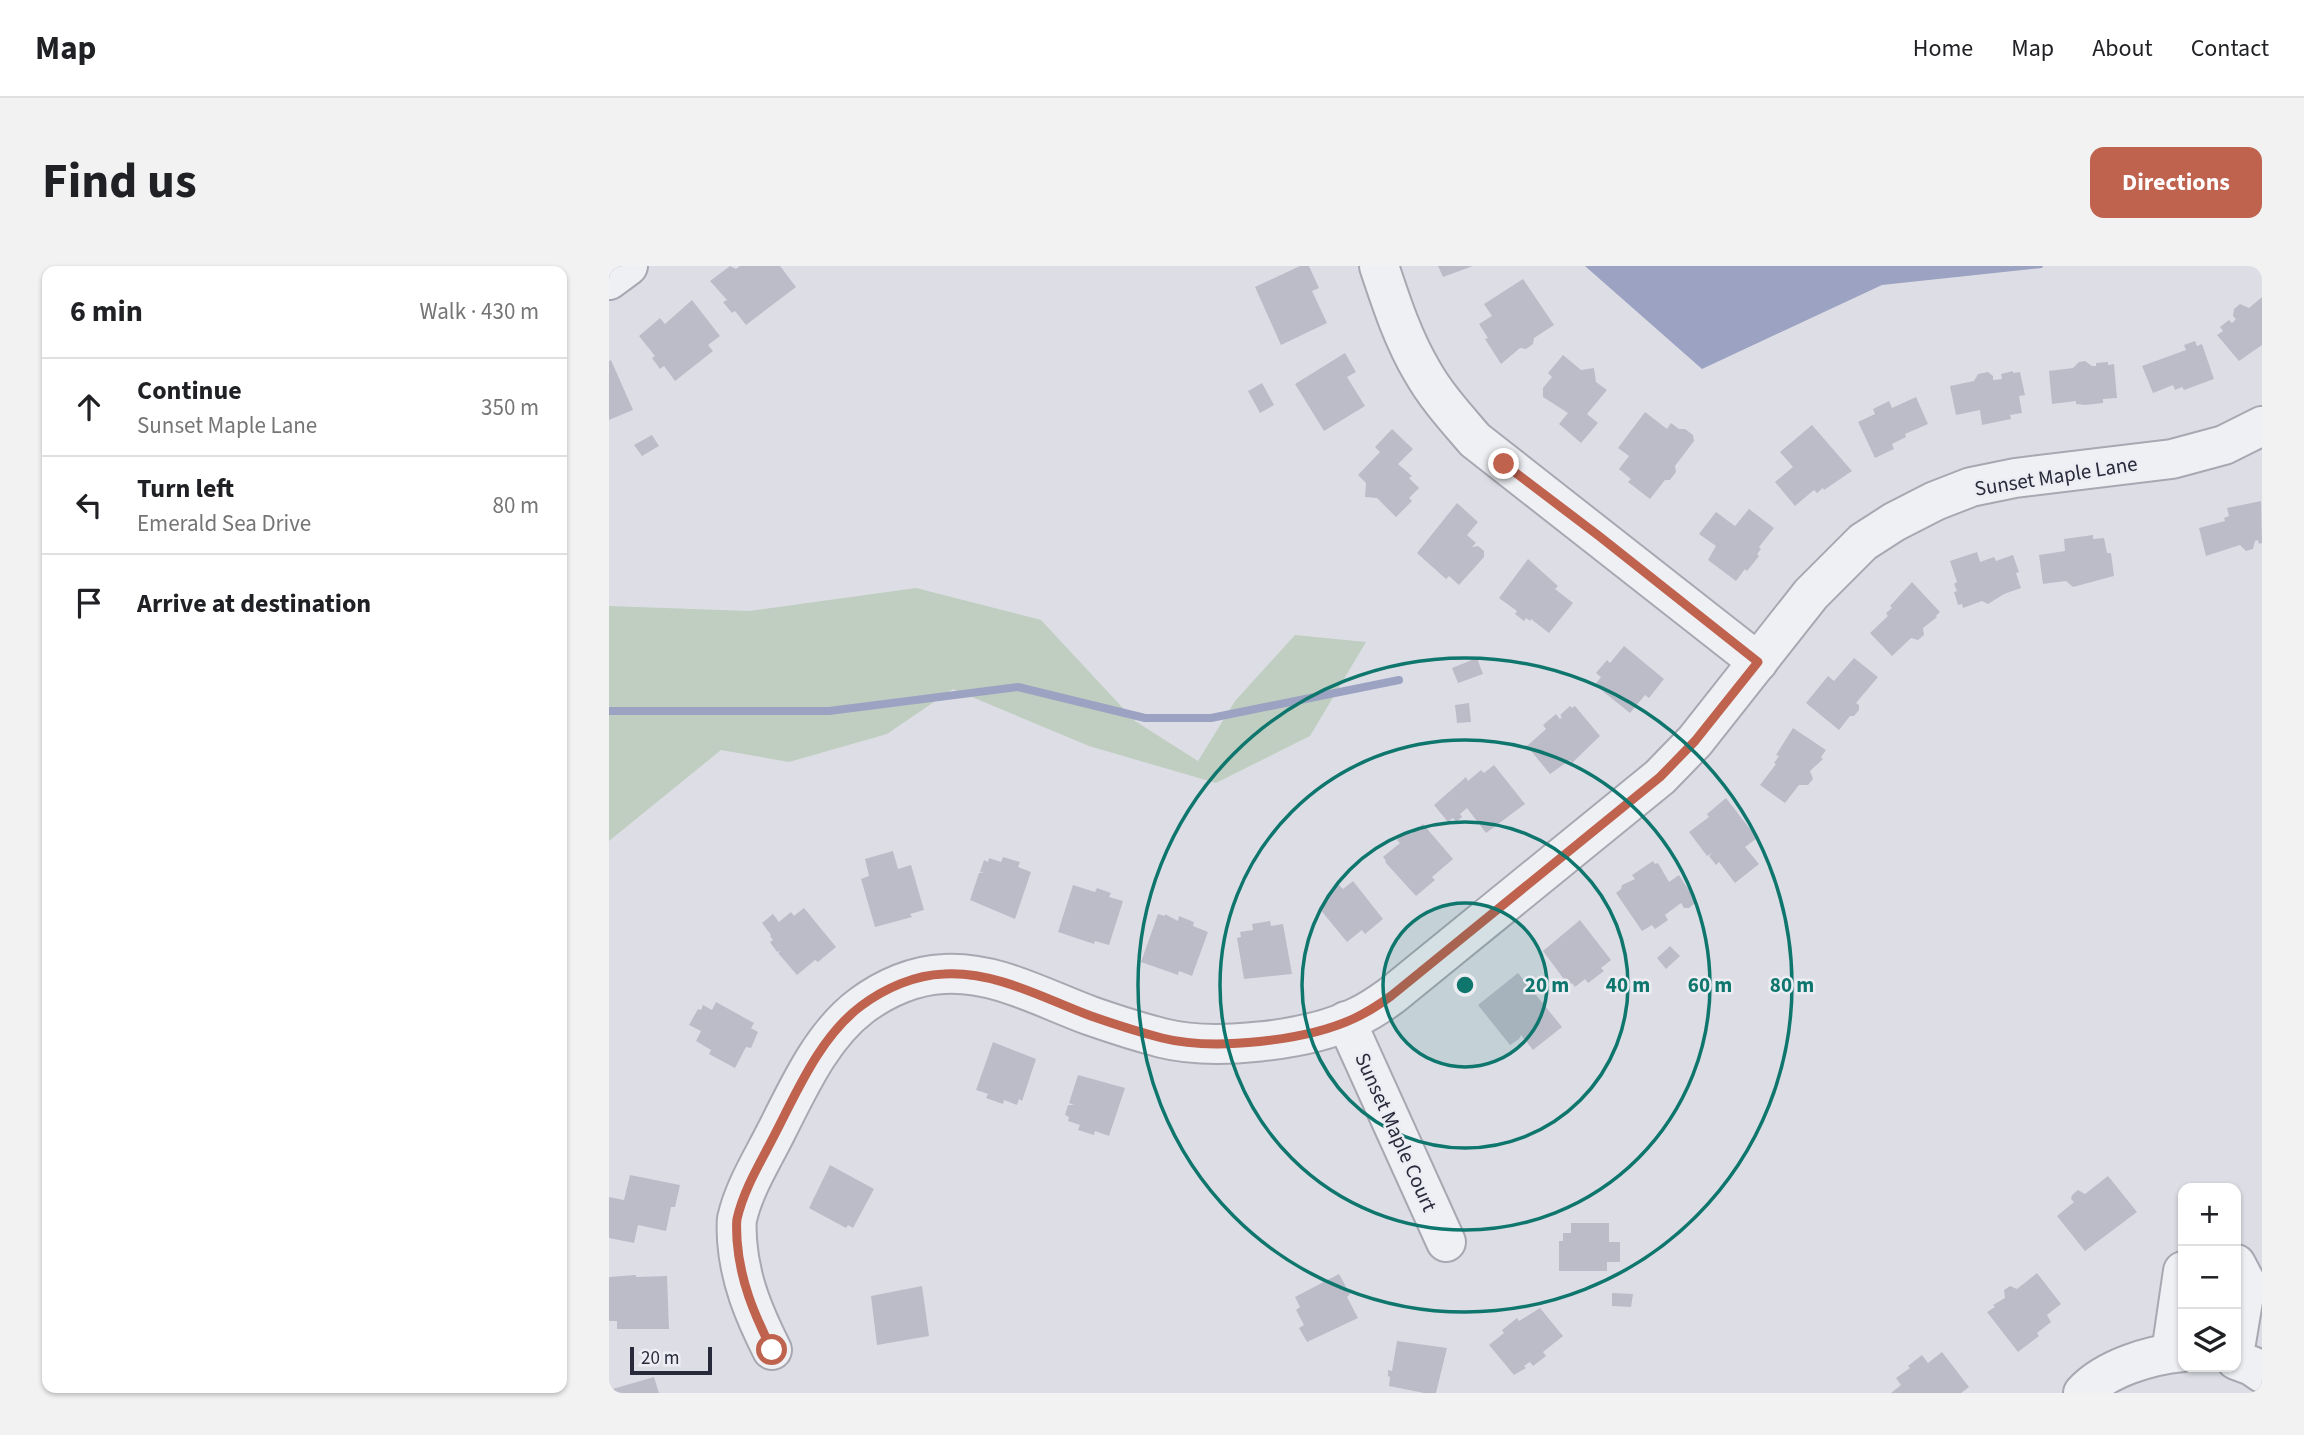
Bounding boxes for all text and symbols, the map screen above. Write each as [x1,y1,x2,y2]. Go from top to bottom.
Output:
text: Map [35,25,96,72]
text: Home [1913,31,1973,66]
text: Map [2011,31,2054,66]
text: About [2092,31,2153,66]
text: Contact [2191,31,2269,66]
text: Find us [42,147,197,217]
button: Directions [2090,147,2262,218]
text: 6 min [70,290,143,333]
text: Walk · 430 m [420,295,539,328]
text: Continue [137,372,242,409]
icon: ahead [70,388,108,426]
text: 350 m [481,391,539,424]
text: Sunset Maple Lane [137,409,317,442]
route end [1488,448,1519,479]
street label: Sunset Maple Lane [1972,448,2140,504]
text: Turn left [137,470,234,507]
icon: left [70,486,108,524]
text: 80 m [492,489,539,522]
text: Emerald Sea Drive [137,507,311,540]
icon: arrive [70,584,108,622]
text: Arrive at destination [137,585,371,622]
text: 20 m [1525,970,1569,1000]
text: 40 m [1606,970,1650,1000]
text: 60 m [1688,970,1732,1000]
text: 80 m [1770,970,1814,1000]
centre of rings [1453,973,1477,997]
street label: Sunset Maple Court [1348,1048,1444,1216]
map controls [2178,1183,2241,1372]
button: + [2178,1183,2241,1246]
button: − [2178,1246,2241,1309]
button: layers [2178,1309,2241,1372]
route start [756,1334,787,1365]
scale bar [630,1344,712,1376]
text: 20 m [641,1345,679,1372]

